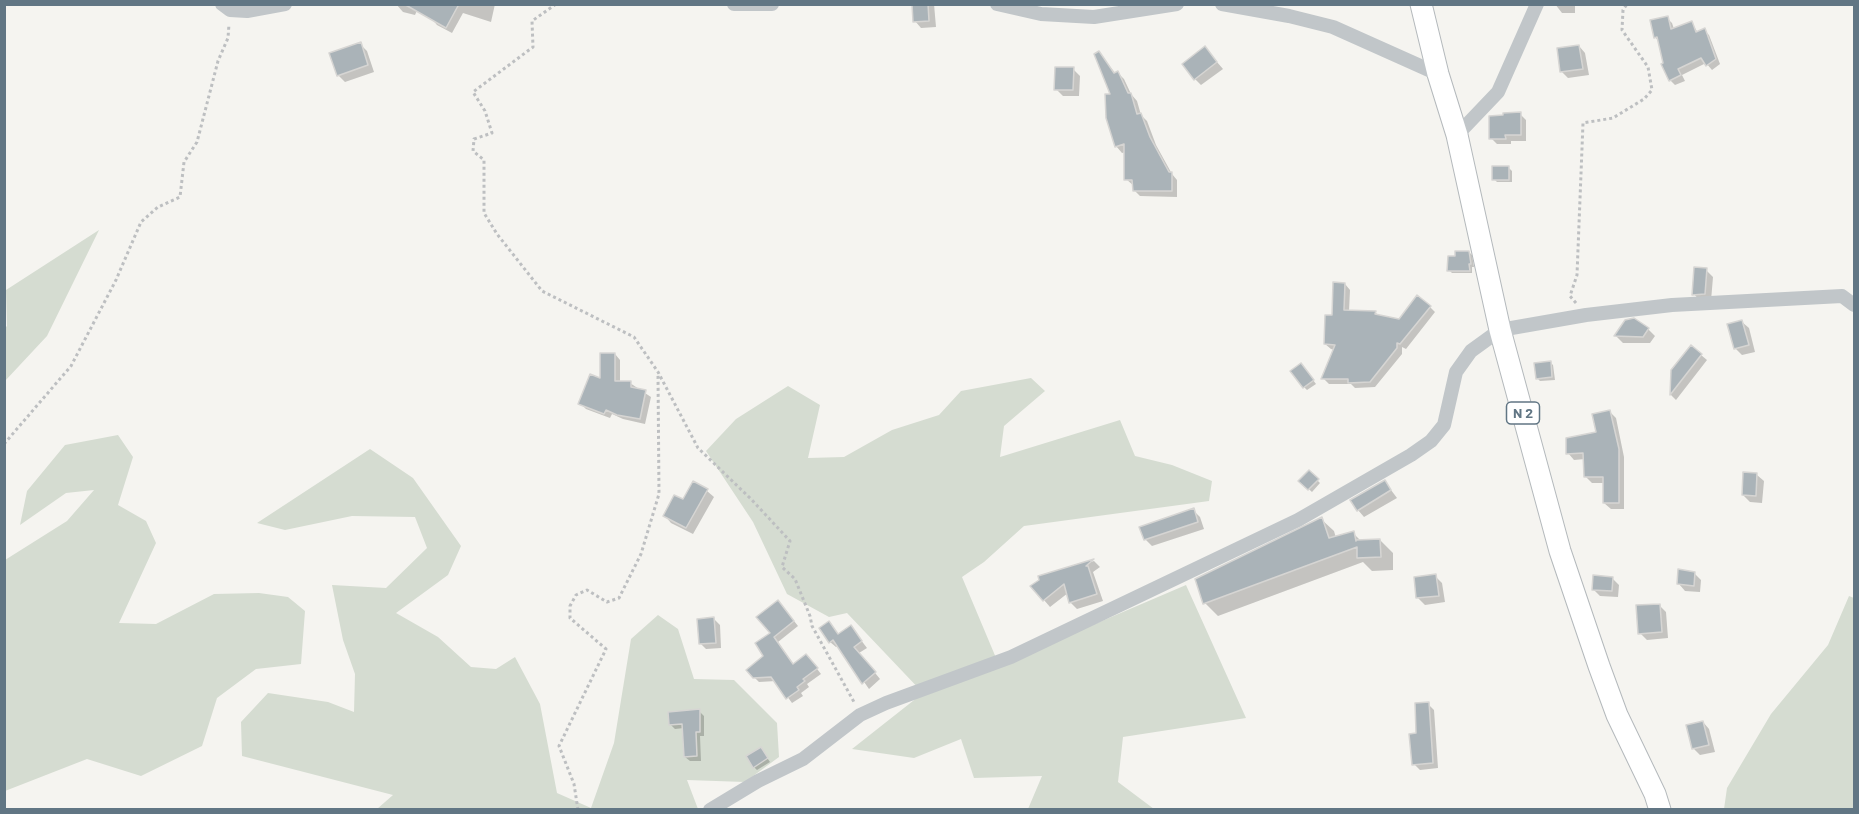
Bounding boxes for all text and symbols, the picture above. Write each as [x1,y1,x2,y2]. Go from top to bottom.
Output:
road number: N 2 [1506,402,1540,424]

